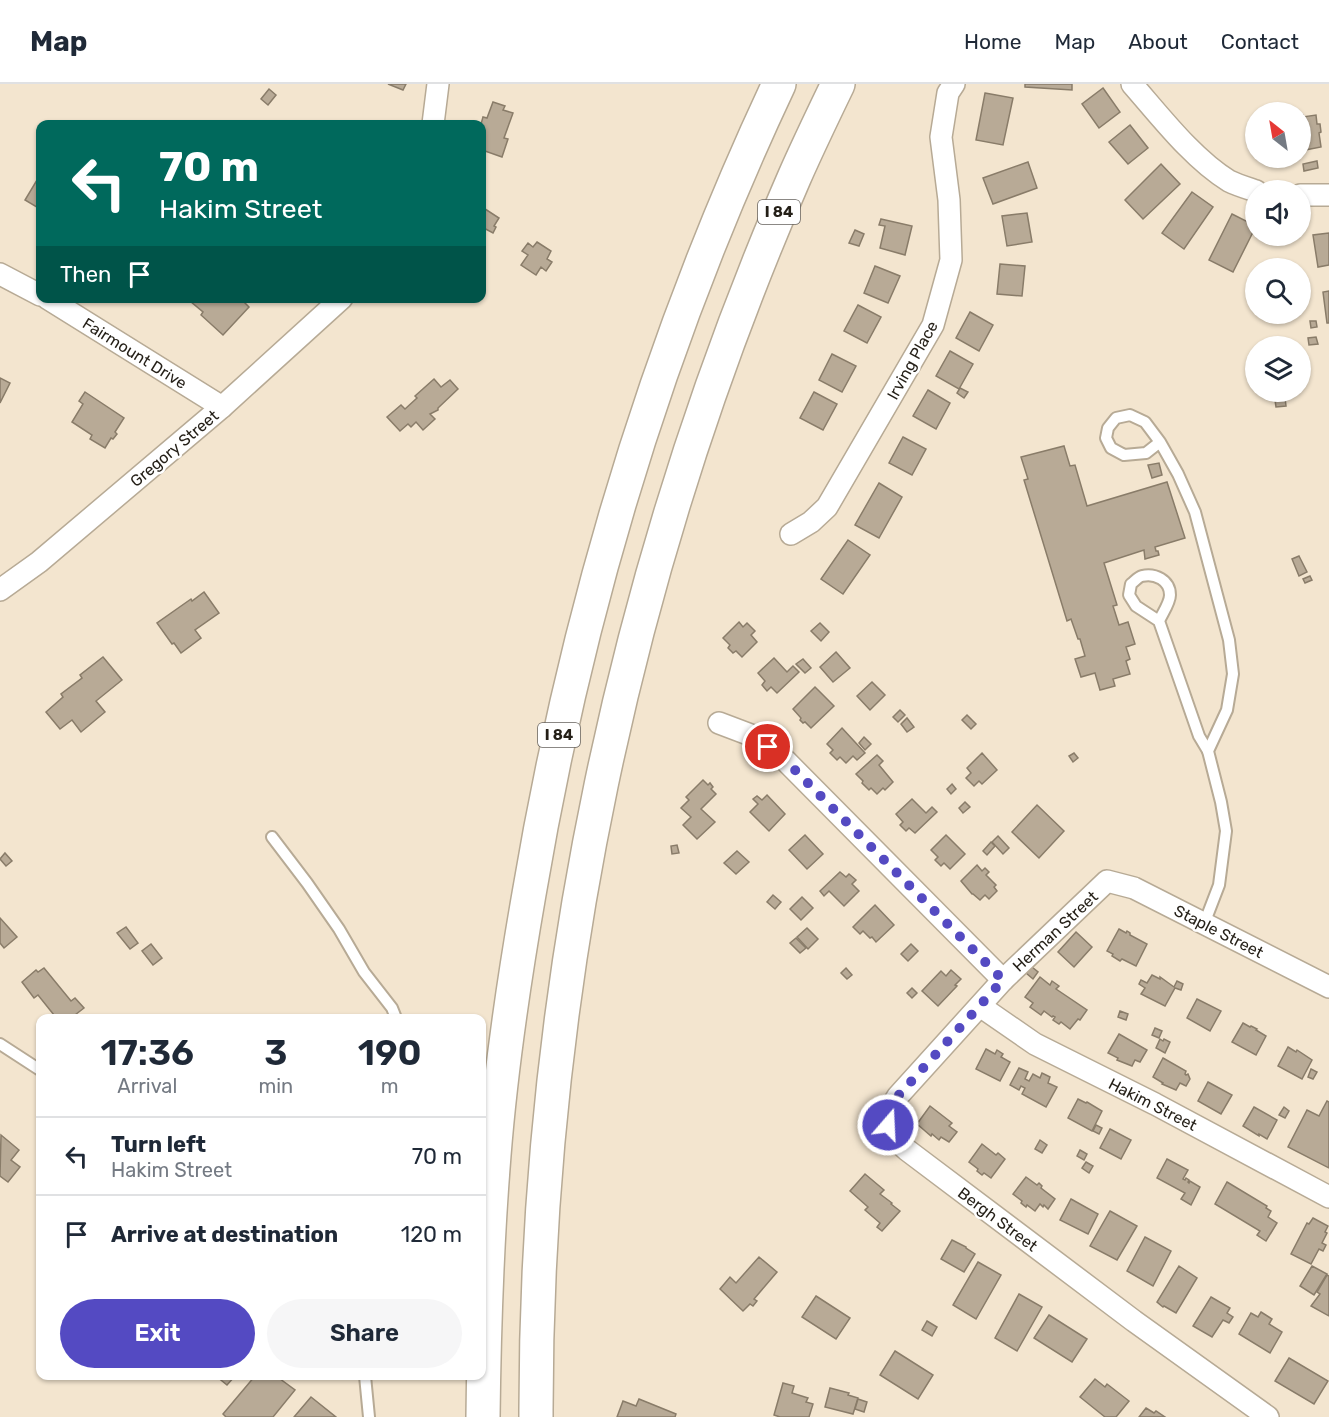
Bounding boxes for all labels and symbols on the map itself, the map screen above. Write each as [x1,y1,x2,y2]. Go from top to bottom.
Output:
north arrow [1245,102,1311,168]
road number: I 84 [758,200,800,224]
street label: Fairmount Drive [79,314,190,393]
street label: Irving Place [883,317,942,403]
street label: Gregory Street [126,406,222,491]
pin [742,721,793,772]
road number: I 84 [538,723,580,747]
street label: Herman Street [1009,887,1102,976]
street label: Staple Street [1171,901,1267,962]
street label: Hakim Street [1105,1074,1200,1135]
position arrow [856,1093,920,1157]
street label: Bergh Street [954,1183,1041,1256]

